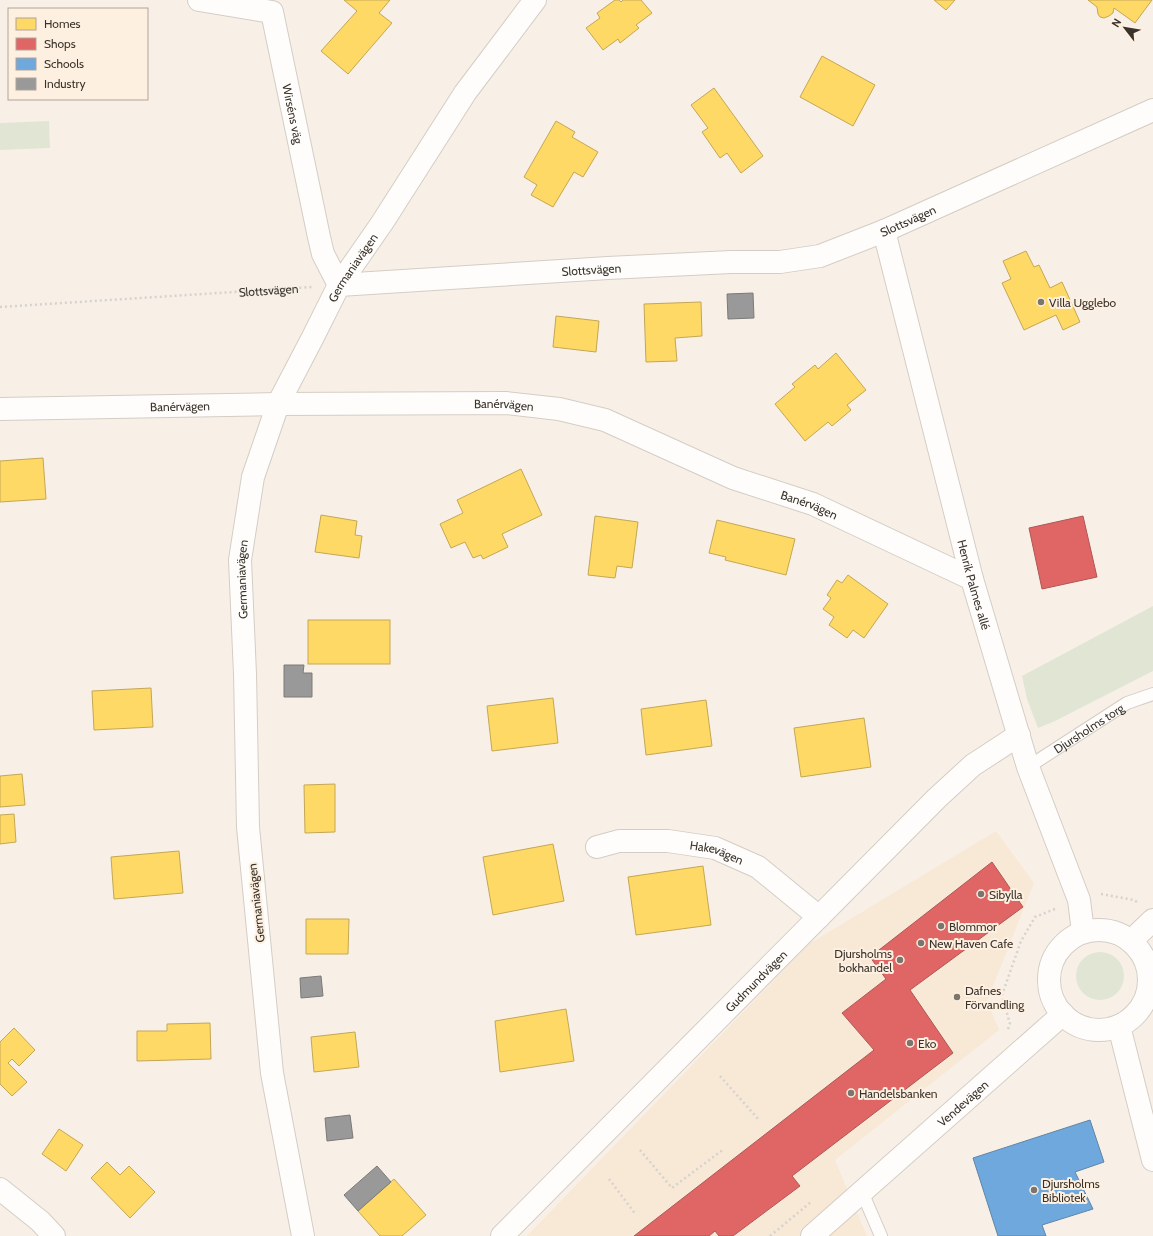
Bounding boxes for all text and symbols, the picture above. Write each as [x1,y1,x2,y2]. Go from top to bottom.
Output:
legend [8,8,148,100]
north arrow [1105,8,1145,48]
text: Homes [44,16,81,31]
text: N [1108,16,1124,30]
text: Shops [44,36,76,51]
text: Schools [44,56,84,71]
text: Industry [44,76,85,91]
street label: Wirséns väg [280,83,307,146]
street label: Slottsvägen [878,201,938,239]
street label: Germaniavägen [324,230,380,304]
street label: Slottsvägen [561,260,622,278]
street label: Slottsvägen [238,280,299,299]
place label: Villa Ugglebo [1049,295,1117,310]
marker: Villa Ugglebo [1036,297,1046,307]
street label: Banérvägen [474,395,535,414]
street label: Banérvägen [150,398,210,414]
street label: Banérvägen [779,487,841,522]
street label: Germaniavägen [232,538,251,619]
street label: Henrik Palmes allé [955,538,994,631]
street label: Djursholms torg [1050,699,1127,756]
street label: Hakevägen [689,837,746,867]
street label: Germaniavägen [244,862,268,943]
place label: Sibylla [989,887,1023,902]
marker: Sibylla [976,889,986,899]
place label: Blommor [949,919,997,934]
marker: Blommor [936,921,946,931]
place label: New Haven Cafe [929,936,1013,951]
marker: New Haven Cafe [916,938,926,948]
street label: Gudmundvägen [722,946,790,1015]
place label: Djursholms bokhandel [834,946,892,975]
marker: Djursholms bokhandel [895,955,905,965]
place label: Dafnes Förvandling [965,983,1025,1012]
marker: Dafnes Förvandling [952,992,962,1002]
place label: Eko [918,1036,937,1051]
marker: Eko [905,1038,915,1048]
street label: Vendevägen [934,1076,991,1129]
place label: Handelsbanken [859,1086,938,1101]
marker: Handelsbanken [846,1088,856,1098]
place label: Djursholms Bibliotek [1042,1176,1100,1205]
marker: Djursholms Bibliotek [1029,1185,1039,1195]

